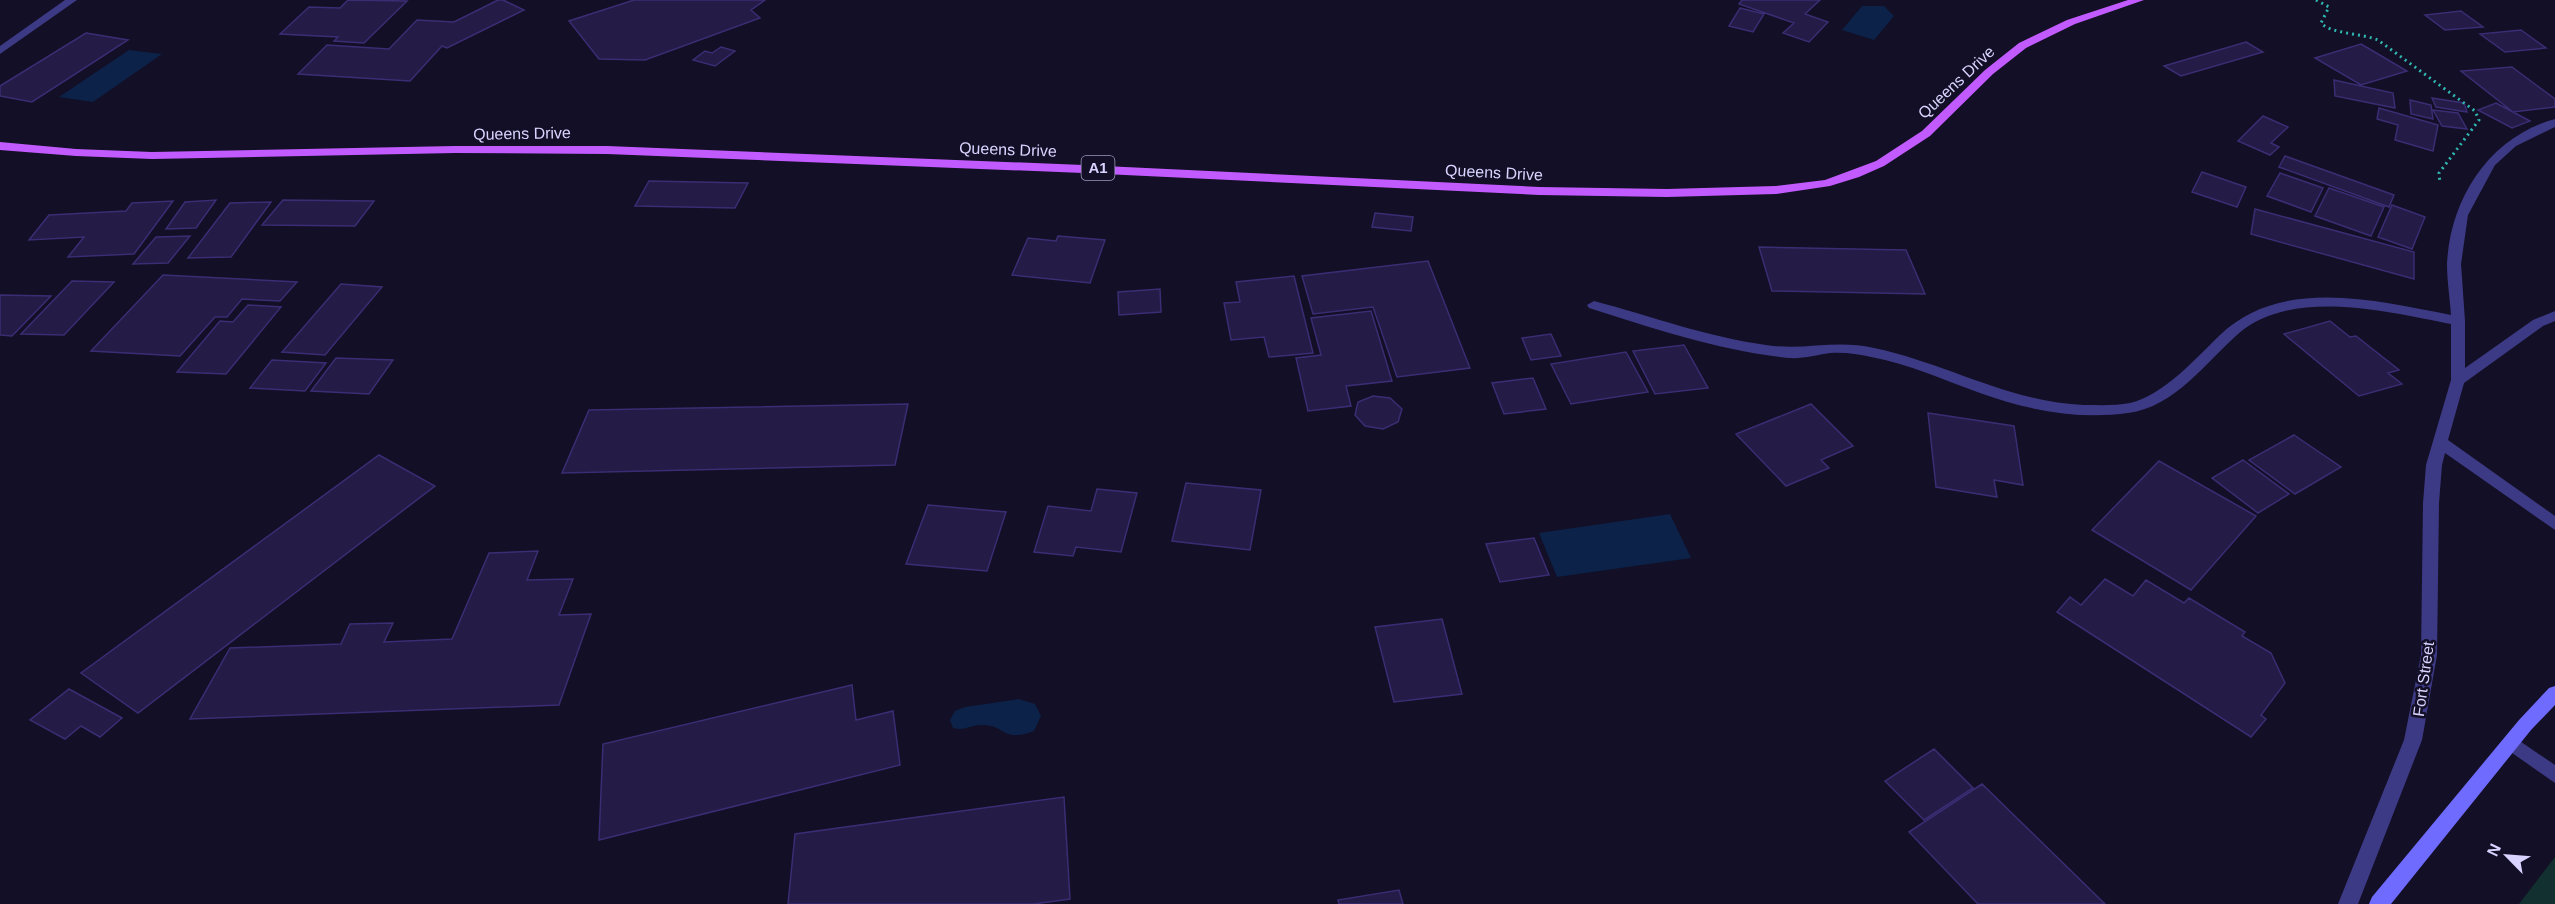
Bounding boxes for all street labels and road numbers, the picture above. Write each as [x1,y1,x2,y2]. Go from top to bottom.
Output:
street label: Queens Drive [1915,43,1998,122]
street label: Queens Drive [473,124,571,143]
street label: Queens Drive [959,139,1057,160]
road number: A1 [1082,156,1114,180]
street label: Queens Drive [1445,161,1543,184]
street label: Fort Street [2410,640,2437,718]

